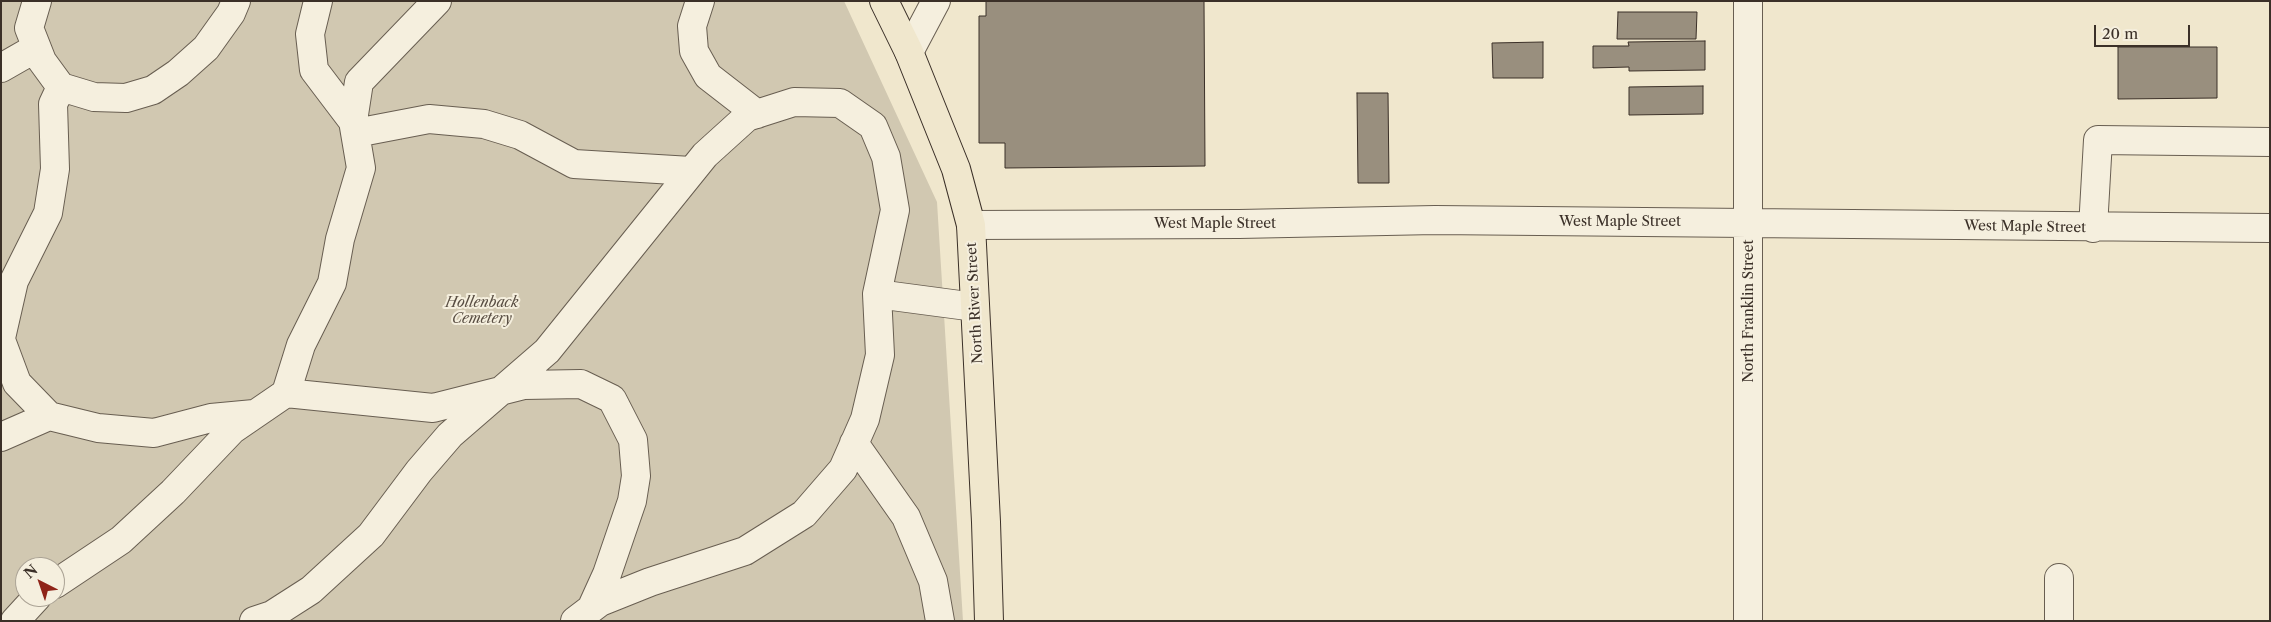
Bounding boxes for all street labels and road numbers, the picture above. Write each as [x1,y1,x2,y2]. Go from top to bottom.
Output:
street label: West Maple Street [1559,214,1681,230]
street label: West Maple Street [1154,216,1276,232]
street label: West Maple Street [1964,218,2086,236]
street label: North Franklin Street [1741,240,1757,382]
street label: North River Street [963,242,987,364]

